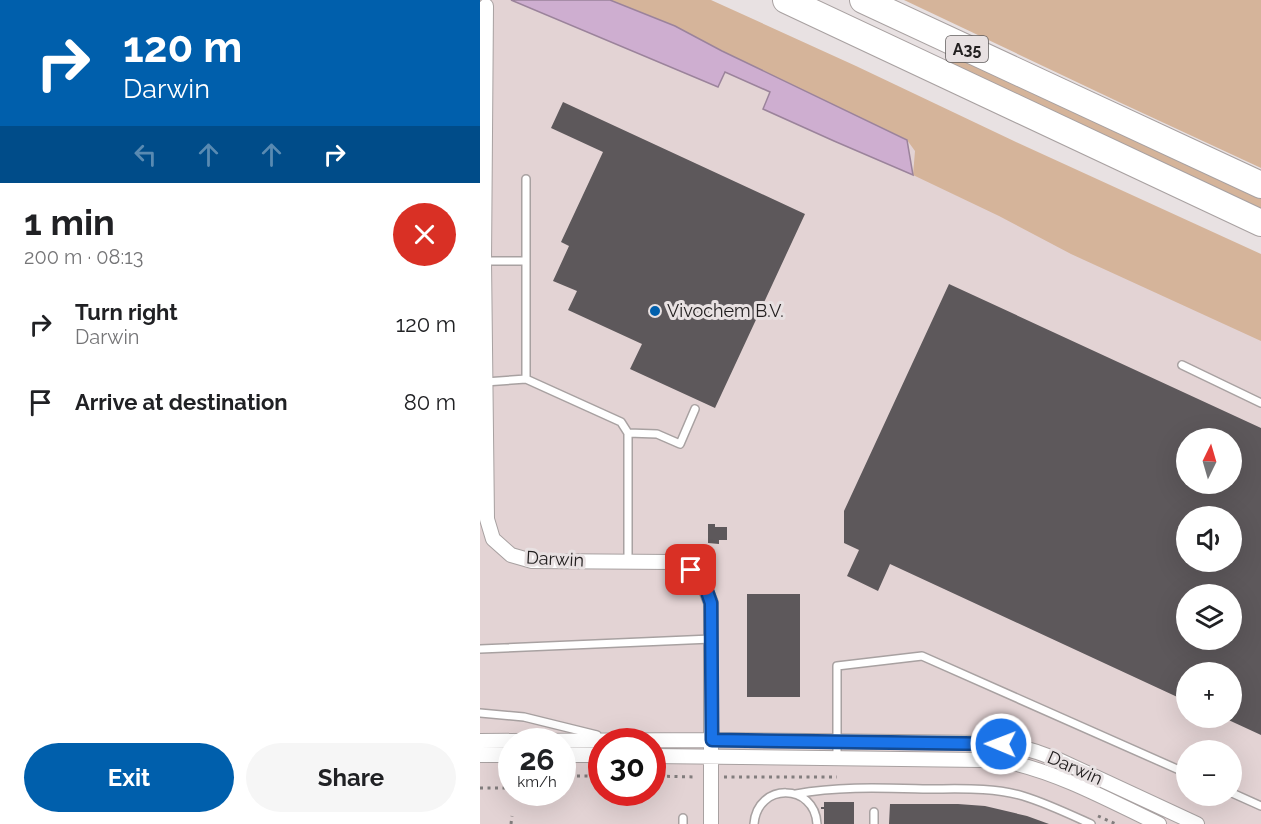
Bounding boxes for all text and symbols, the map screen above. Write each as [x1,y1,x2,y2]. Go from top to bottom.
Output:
text: 120 m [123,23,242,72]
icon: right [24,24,102,102]
road number: A35 [946,36,988,62]
text: Darwin [123,73,210,104]
icon: left [129,138,162,171]
icon: ahead [192,138,225,171]
icon: ahead [255,138,288,171]
icon: right [318,138,351,171]
text: 1 min [24,201,115,243]
button: close [393,203,456,266]
text: 200 m · 08:13 [24,245,143,269]
text: Turn right [75,299,178,325]
place label: Vivochem B.V. [667,300,784,321]
marker: Vivochem B.V. [648,304,662,318]
icon: right [24,308,57,341]
text: 120 m [396,311,456,337]
text: Darwin [75,325,139,349]
icon: arrive [24,386,57,419]
text: Arrive at destination [75,389,288,415]
text: 80 m [404,389,456,415]
north arrow [1176,428,1242,494]
map controls [1176,428,1242,806]
button: sound [1176,506,1242,572]
pin [665,544,716,595]
street label: Darwin [526,546,585,571]
icon: arrive [674,553,707,586]
button: layers [1176,584,1242,650]
button: + [1176,662,1242,728]
position arrow [969,712,1033,776]
speed limit sign: 30 [588,728,666,806]
button: − [1176,740,1242,806]
text: 26 [519,742,555,777]
button: Exit [24,743,234,812]
button: Share [246,743,456,812]
street label: Darwin [1044,746,1106,789]
text: km/h [517,773,557,791]

